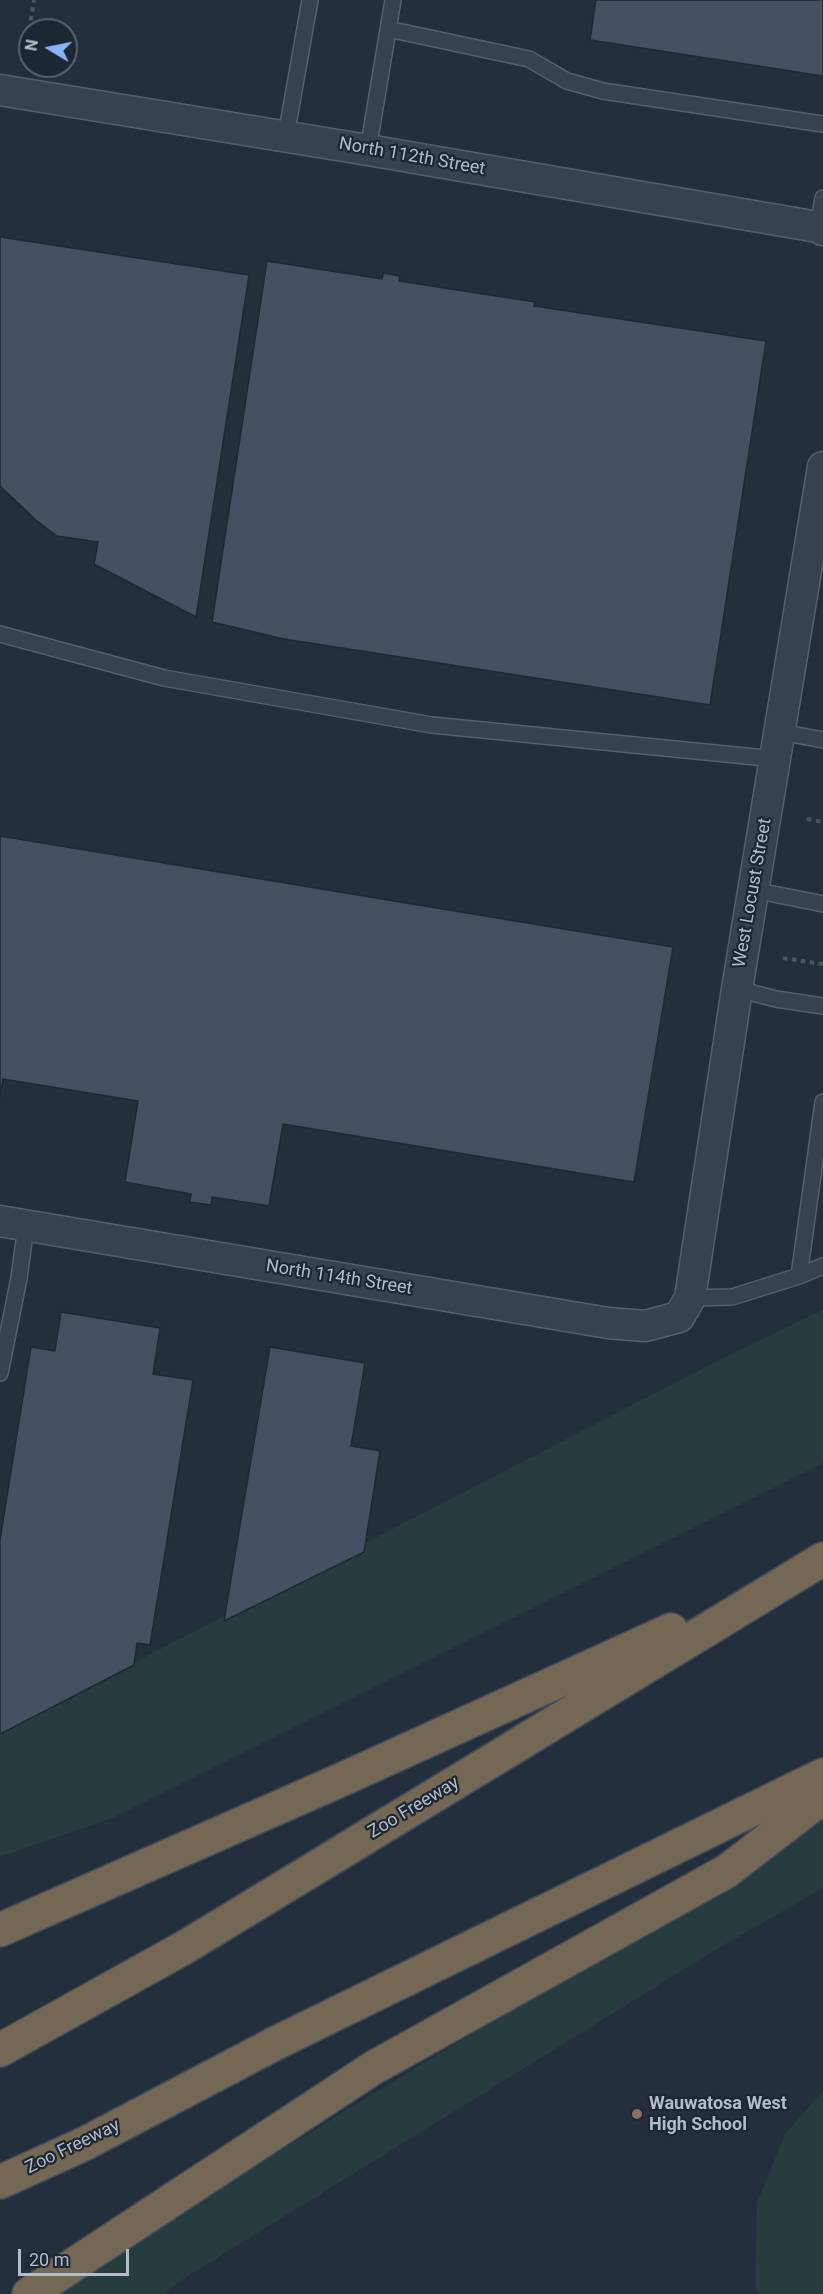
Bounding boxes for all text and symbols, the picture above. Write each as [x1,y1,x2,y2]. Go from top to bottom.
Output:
north arrow [18,18,78,78]
text: N [21,38,42,52]
street label: North 112th Street [337,134,487,180]
street label: West Locust Street [729,817,777,969]
street label: North 114th Street [264,1256,414,1300]
street label: Zoo Freeway [365,1772,463,1844]
place label: Wauwatosa West High School [649,2093,787,2136]
marker: Wauwatosa West High School [630,2107,644,2121]
street label: Zoo Freeway [22,2115,124,2179]
scale bar [21,2237,132,2275]
text: 20 m [29,2249,69,2270]

